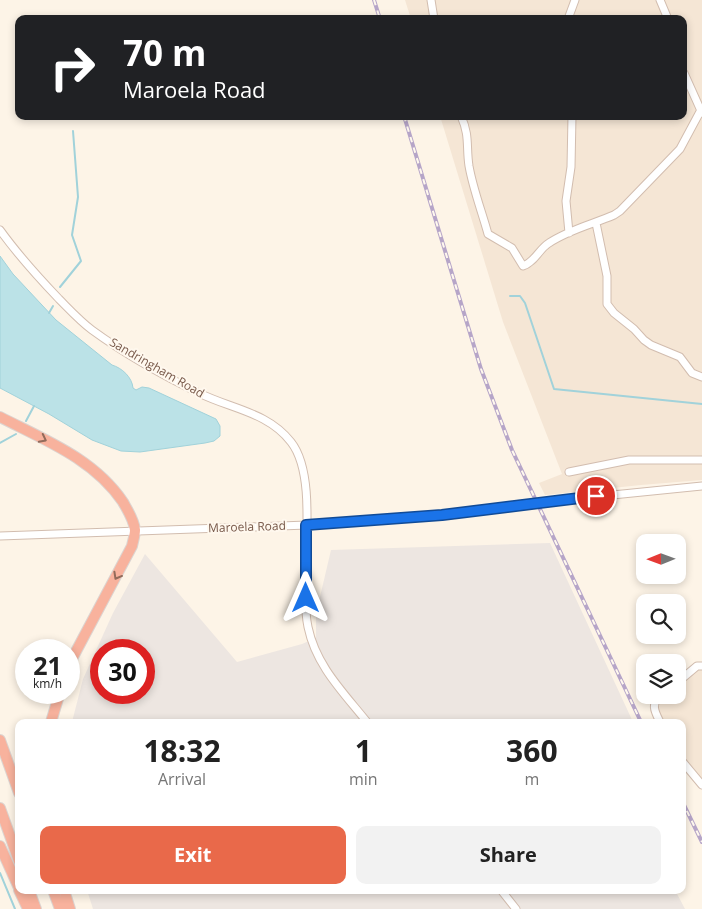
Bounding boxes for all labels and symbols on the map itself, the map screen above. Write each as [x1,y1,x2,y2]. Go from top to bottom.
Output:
street label: Sandringham Road [107,334,208,402]
one-way arrow [38,433,47,443]
pin [575,475,617,517]
street label: Maroela Road [208,517,286,536]
north arrow [636,534,686,584]
one-way arrow [113,571,123,580]
position arrow [279,571,331,623]
speed limit sign: 30 [90,639,155,704]

